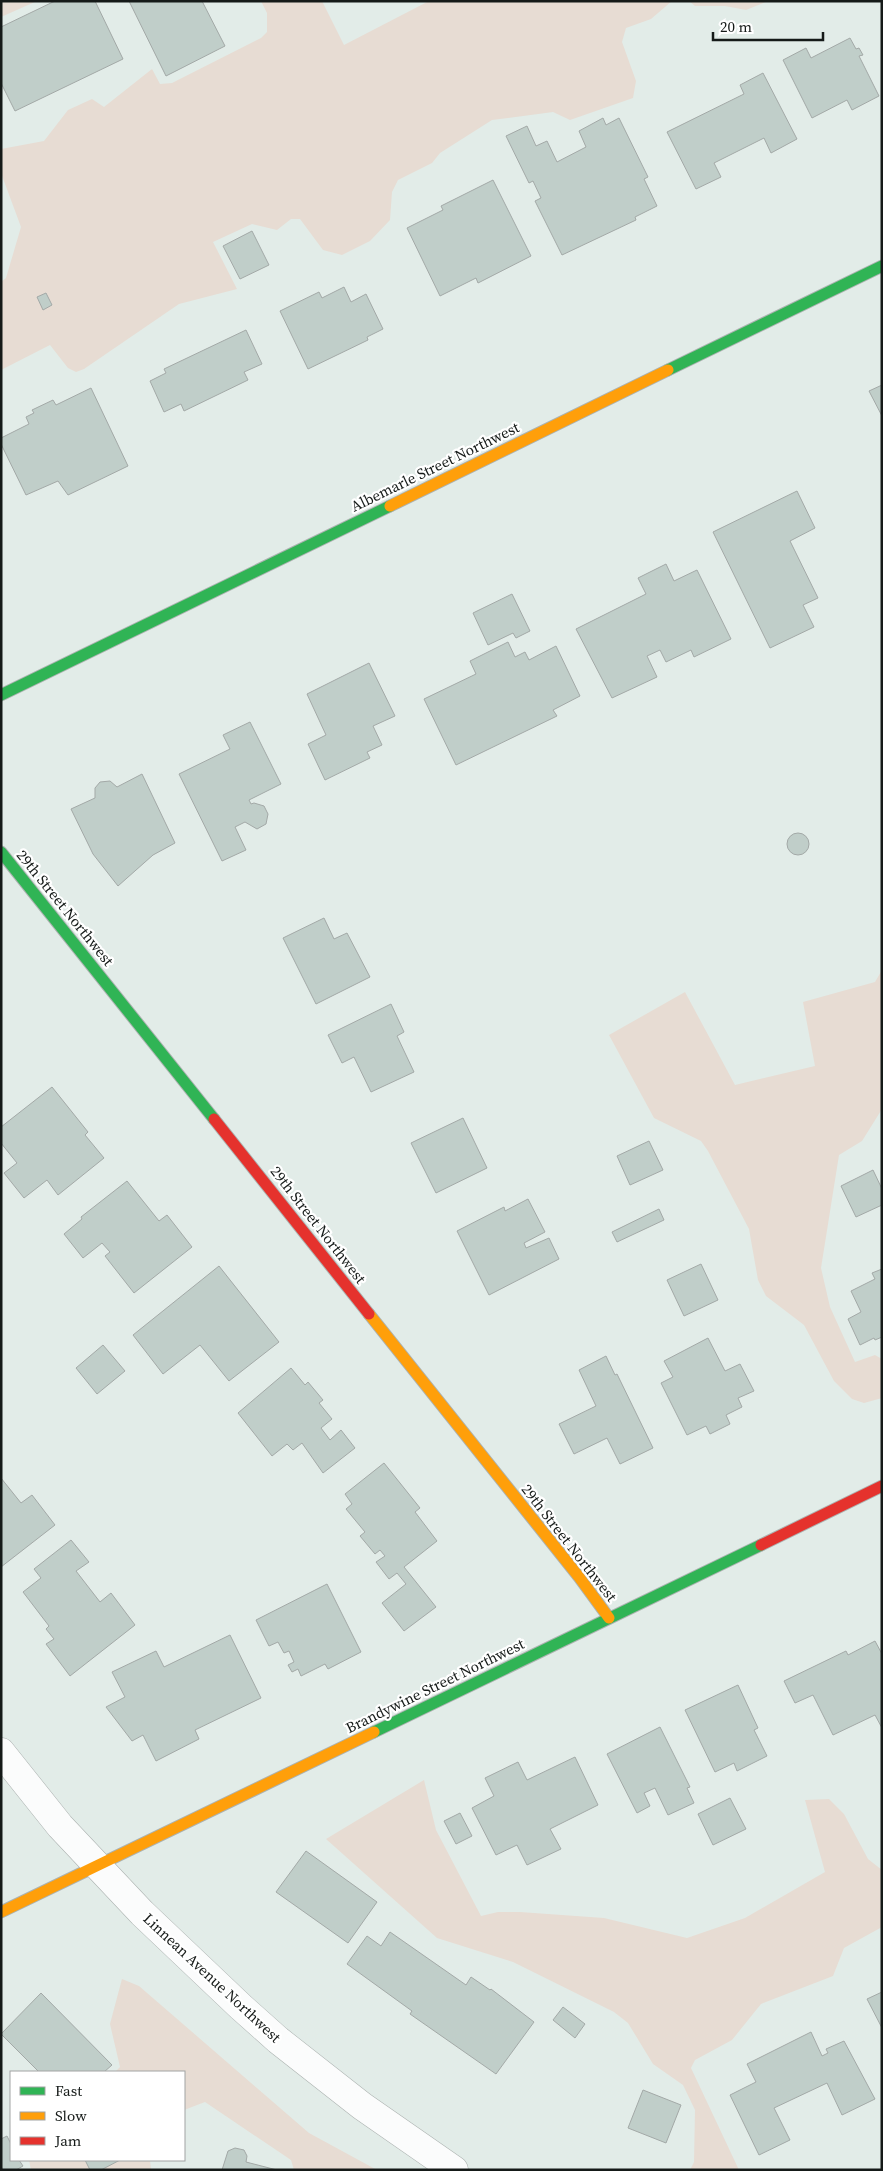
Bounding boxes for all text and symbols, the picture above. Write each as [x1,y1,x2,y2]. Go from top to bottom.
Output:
scale bar [713,10,823,42]
text: 20 m [720,16,752,37]
street label: Albemarle Street Northwest [347,416,523,517]
street label: 29th Street Northwest [12,845,119,970]
street label: 29th Street Northwest [266,1161,371,1288]
street label: 29th Street Northwest [517,1479,622,1606]
street label: Brandywine Street Northwest [342,1633,528,1738]
street label: Linnean Avenue Northwest [139,1908,286,2047]
legend [10,2071,185,2161]
text: Fast [55,2080,82,2101]
text: Slow [55,2105,87,2126]
text: Jam [54,2130,82,2151]

